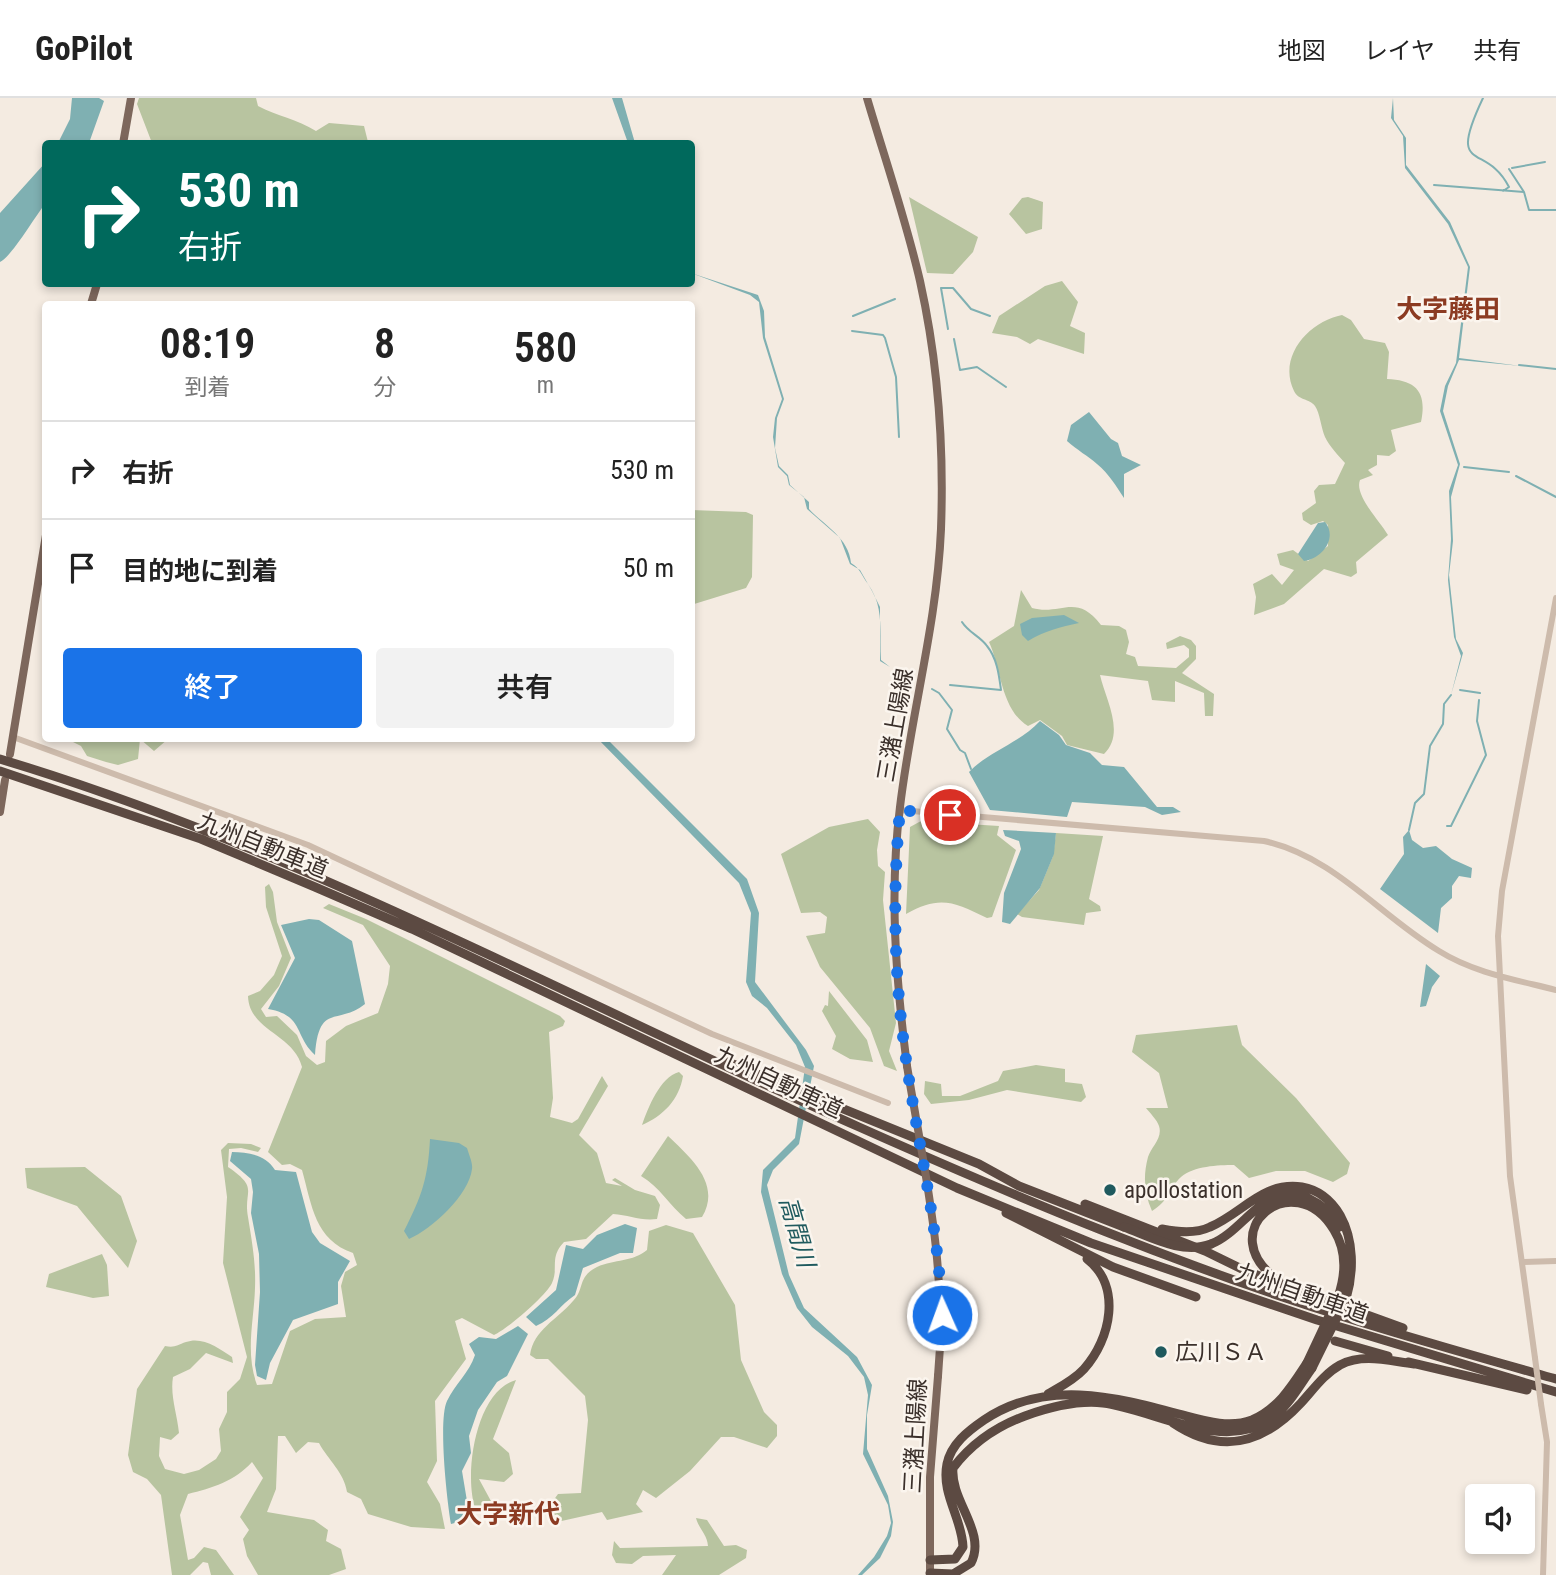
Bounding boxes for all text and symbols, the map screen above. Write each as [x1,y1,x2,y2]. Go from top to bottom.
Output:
text: GoPilot [35,29,133,68]
text: 地図 [1278,37,1326,65]
text: レイヤ [1364,37,1435,65]
text: 共有 [1473,37,1521,65]
text: 530 m [178,162,300,219]
icon: right [63,168,154,259]
text: 右折 [178,228,242,266]
district label: 大字藤田 [1396,294,1500,324]
text: 08:19 [160,319,255,368]
text: 8 [374,319,395,368]
text: 580 [514,323,577,372]
text: m [537,372,554,399]
text: 到着 [185,374,231,401]
text: 分 [373,374,396,401]
icon: right [63,451,101,489]
text: 530 m [610,455,674,485]
text: 右折 [122,458,174,488]
icon: arrive [63,549,101,587]
text: 50 m [623,553,674,583]
text: 目的地に到着 [122,556,278,586]
button: 終了 [63,648,362,728]
button: 共有 [376,648,674,728]
street label: 三潴上陽線 [872,666,919,784]
pin [920,785,980,845]
icon: arrive [931,796,969,834]
street label: 九州自動車道 [194,807,332,884]
street label: 九州自動車道 [711,1041,847,1124]
place label: apollostation [1124,1177,1243,1204]
marker: apollostation [1102,1182,1118,1198]
water label: 高間川 [774,1194,821,1273]
street label: 九州自動車道 [1232,1258,1371,1329]
position arrow [905,1278,979,1352]
place label: 広川ＳＡ [1175,1339,1267,1366]
marker: 広川ＳＡ [1153,1344,1169,1360]
street label: 三潴上陽線 [899,1378,932,1494]
map controls [1465,1484,1535,1554]
button: sound [1465,1484,1535,1554]
district label: 大字新代 [456,1499,560,1529]

